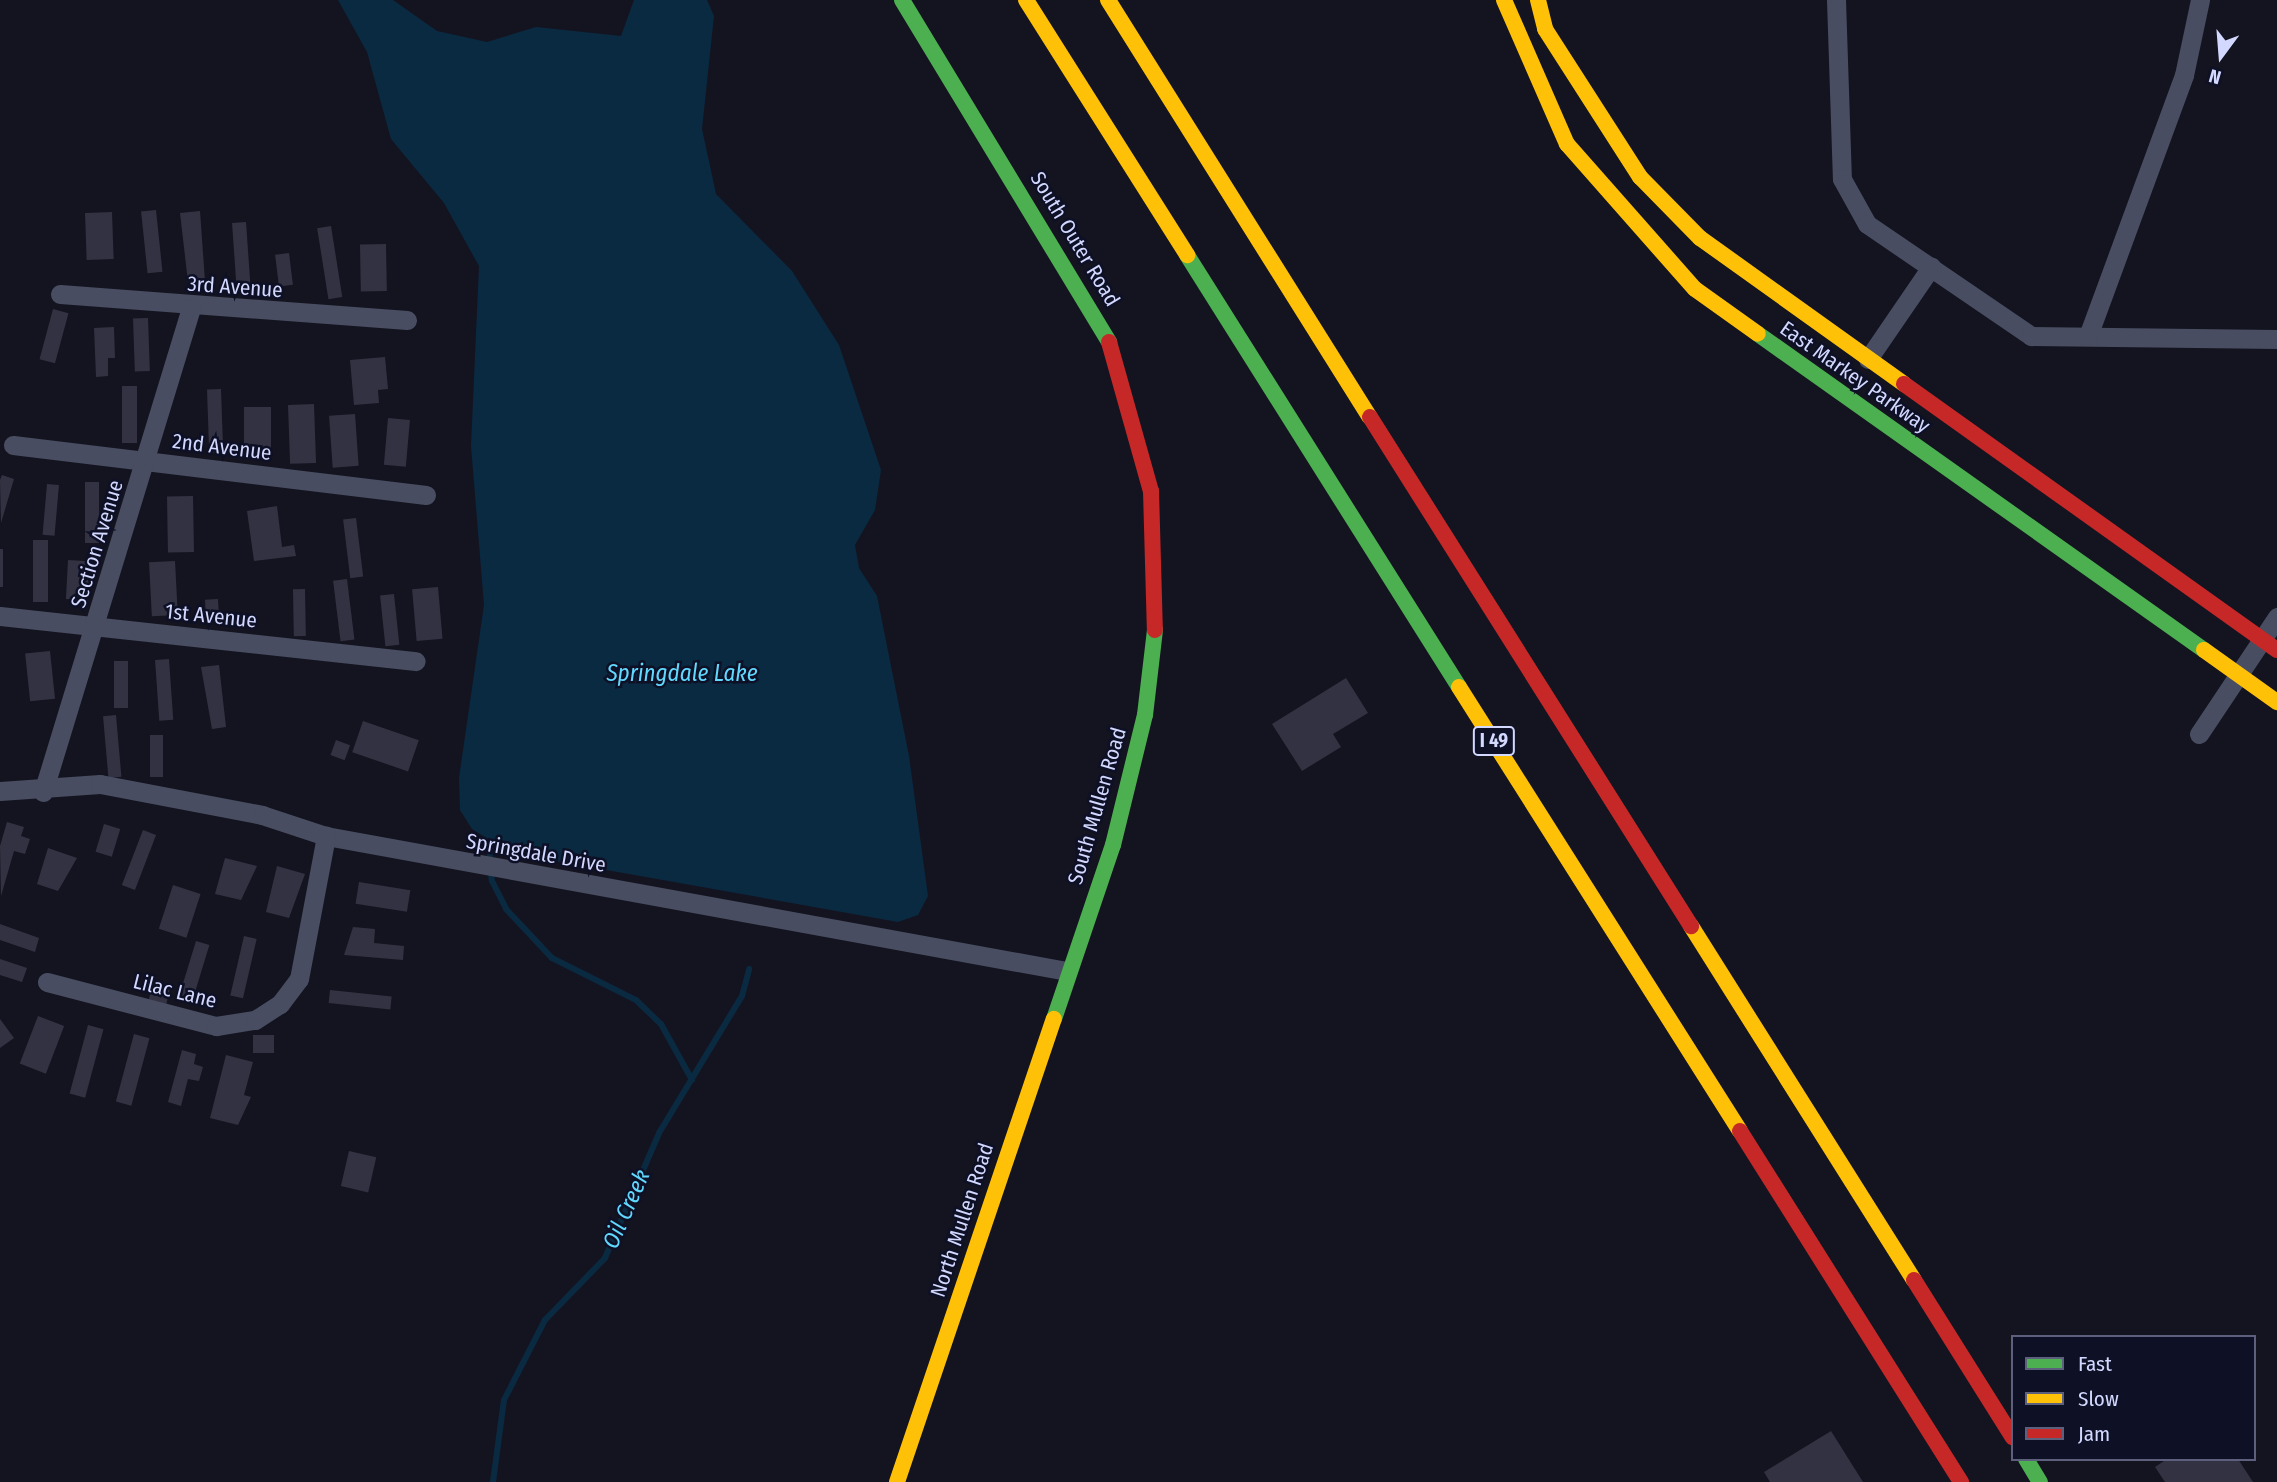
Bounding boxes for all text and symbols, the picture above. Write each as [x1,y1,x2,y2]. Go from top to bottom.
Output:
north arrow [2186,21,2256,91]
text: N [2206,64,2224,89]
street label: South Outer Road [1025,167,1125,311]
street label: 3rd Avenue [186,271,284,303]
street label: East Markey Parkway [1775,316,1935,438]
street label: 2nd Avenue [171,428,273,466]
street label: Section Avenue [66,477,128,611]
street label: 1st Avenue [164,599,258,633]
water label: Springdale Lake [606,659,758,687]
street label: South Mullen Road [1063,725,1131,887]
road number: I 49 [1471,726,1517,756]
street label: Springdale Drive [464,828,608,878]
street label: Lilac Lane [131,968,219,1014]
street label: North Mullen Road [925,1140,999,1300]
water label: Oil Creek [596,1165,656,1253]
legend [2011,1335,2256,1461]
text: Fast [2078,1351,2112,1377]
text: Slow [2078,1386,2119,1412]
text: Jam [2078,1421,2110,1447]

